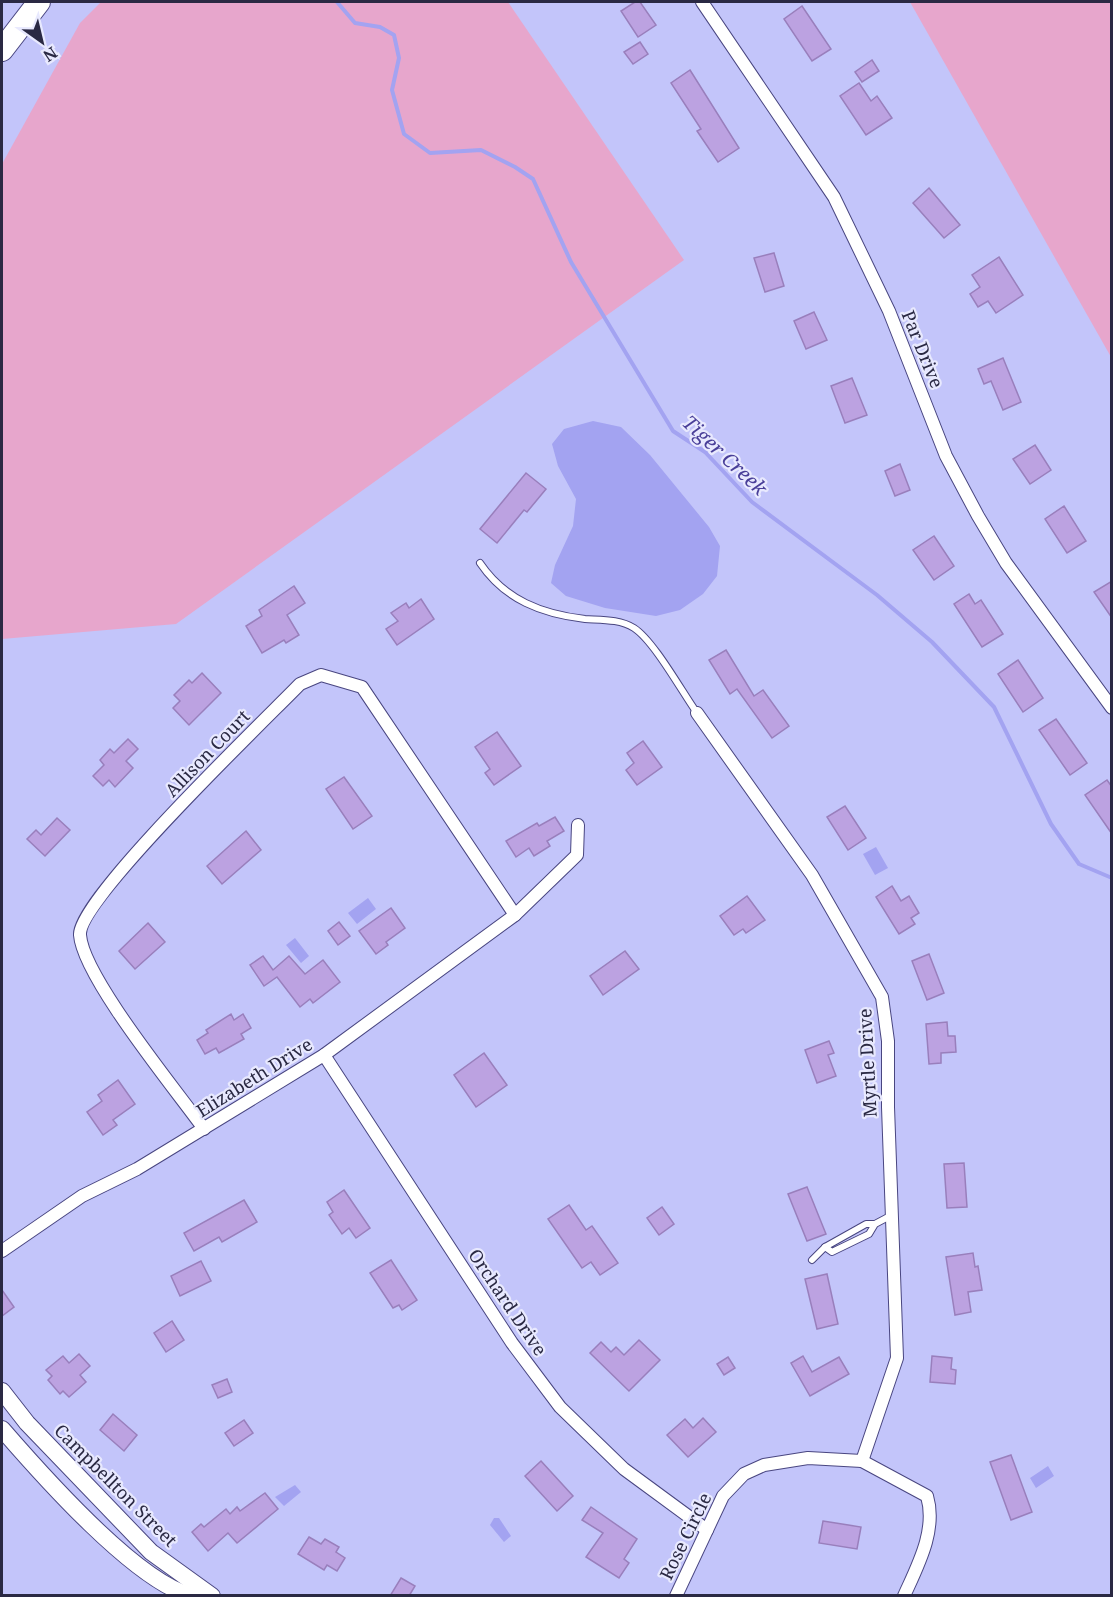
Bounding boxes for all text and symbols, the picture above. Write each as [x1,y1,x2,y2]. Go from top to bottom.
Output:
north arrow [12,12,72,72]
text: N [39,42,62,67]
street label: Par Drive [897,307,949,391]
water label: Tiger Creek [677,409,774,502]
street label: Allison Court [159,704,255,802]
street label: Myrtle Drive [852,1008,882,1118]
street label: Elizabeth Drive [192,1032,316,1122]
street label: Orchard Drive [463,1244,553,1360]
street label: Campbellton Street [49,1418,183,1552]
street label: Rose Circle [654,1489,716,1583]

